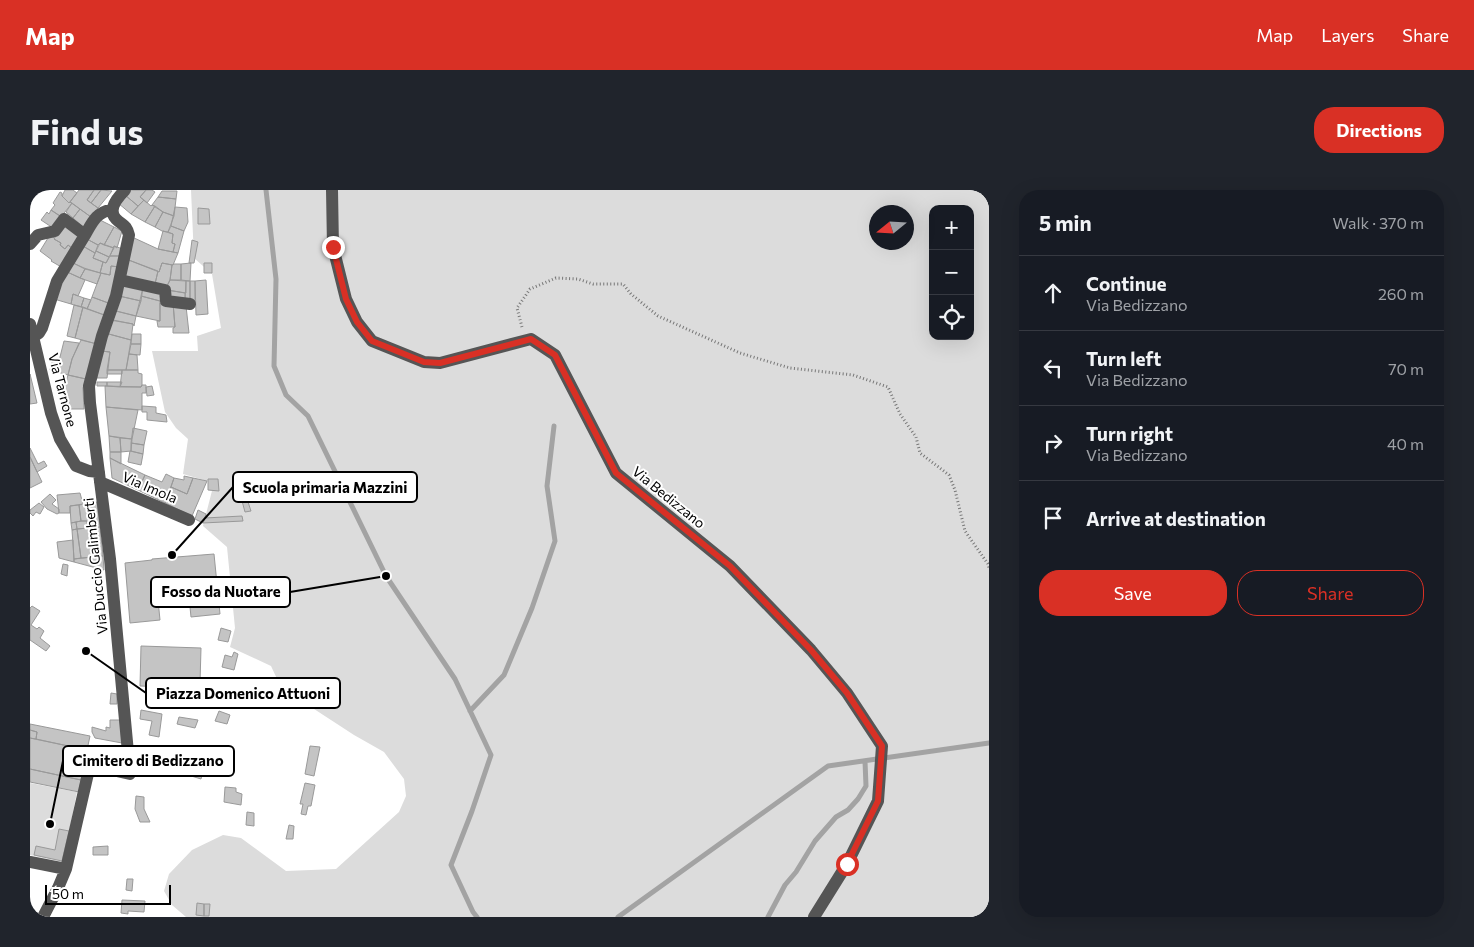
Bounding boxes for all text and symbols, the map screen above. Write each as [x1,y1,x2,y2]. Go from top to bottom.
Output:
text: Map [25,21,75,50]
text: Map [1256,24,1293,46]
text: Layers [1321,24,1374,46]
text: Share [1402,24,1449,46]
button: Directions [1314,107,1444,153]
text: Find us [30,109,144,152]
north arrow [869,205,914,250]
map controls [929,205,974,340]
button: + [929,205,974,250]
text: 5 min [1039,210,1092,235]
text: Walk · 370 m [1333,213,1424,232]
route end [322,236,345,259]
button: − [929,250,974,295]
text: Continue [1086,272,1166,295]
icon: ahead [1039,279,1067,307]
text: 260 m [1378,284,1424,303]
button: locate [929,295,974,340]
text: Via Bedizzano [1086,295,1188,314]
text: Turn left [1086,347,1161,370]
street label: Via Tarnone [45,351,81,429]
icon: left [1039,354,1067,382]
text: 70 m [1388,359,1424,378]
text: Via Bedizzano [1086,370,1188,389]
text: Turn right [1086,422,1173,445]
icon: right [1039,429,1067,457]
text: 40 m [1387,434,1424,453]
text: Via Bedizzano [1086,445,1188,464]
street label: Via Bedizzano [629,462,709,532]
street label: Via Imola [120,468,180,506]
callout: Scuola primaria Mazzini [233,472,417,502]
text: Scuola primaria Mazzini [243,478,407,496]
street label: Via Duccio Galimberti [79,497,111,635]
icon: arrive [1039,504,1067,532]
text: Arrive at destination [1086,507,1266,530]
button: Save [1039,570,1227,616]
button: Share [1237,570,1424,616]
callout: Fosso da Nuotare [151,577,290,607]
text: Fosso da Nuotare [161,582,281,600]
callout: Piazza Domenico Attuoni [146,678,340,708]
text: Piazza Domenico Attuoni [156,684,330,702]
callout: Cimitero di Bedizzano [63,746,234,776]
text: Cimitero di Bedizzano [72,751,224,769]
route start [836,853,859,876]
scale bar [45,882,171,905]
text: 50 m [52,885,84,902]

